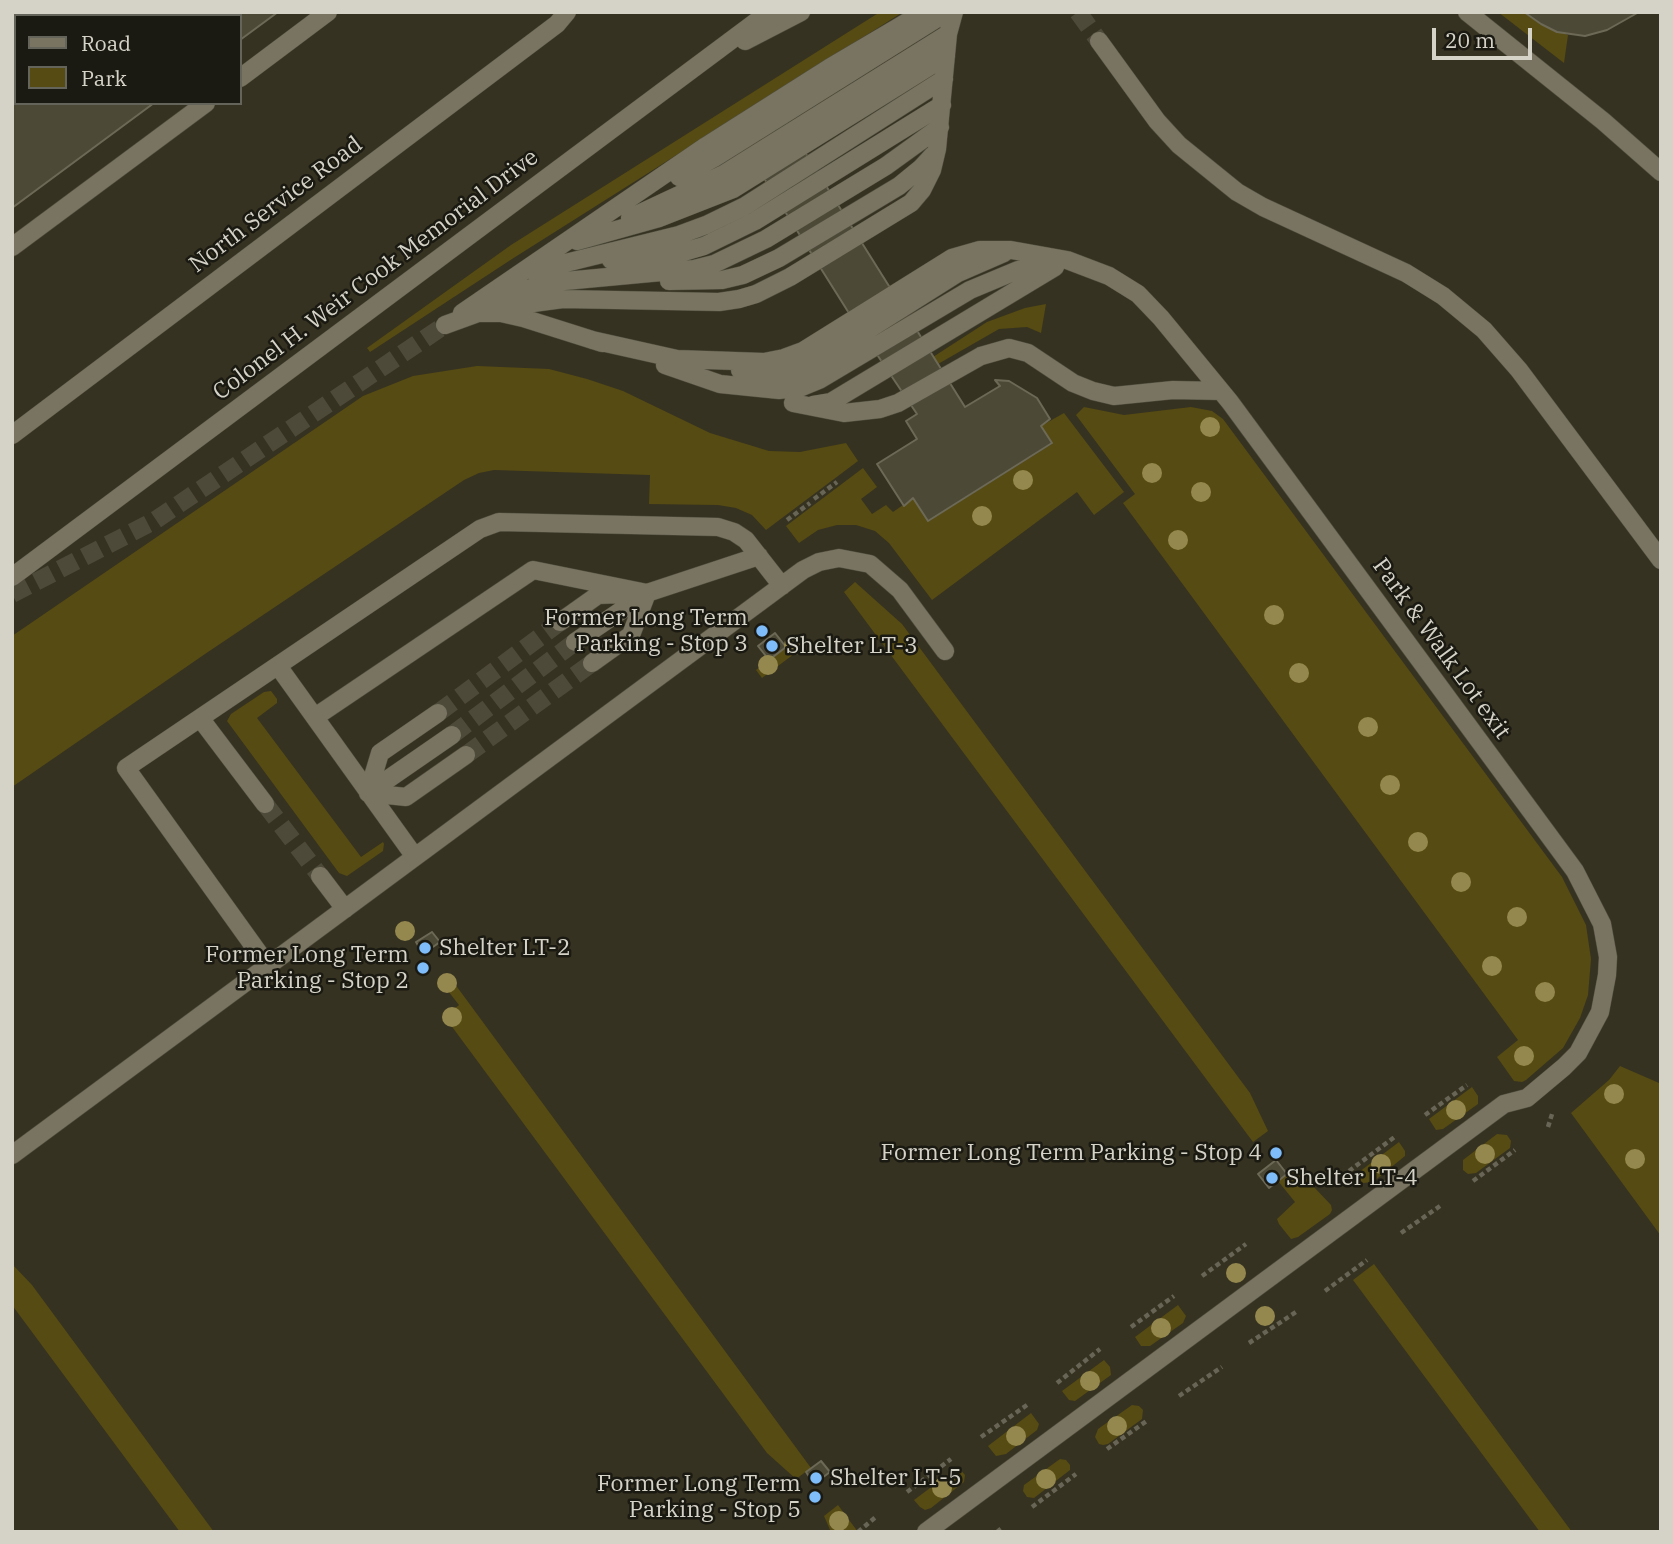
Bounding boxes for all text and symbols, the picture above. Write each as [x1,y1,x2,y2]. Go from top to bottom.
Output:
legend [14,14,242,105]
scale bar [1435,14,1535,58]
text: 20 m [1445,26,1495,54]
text: Road [81,29,131,57]
text: Park [81,64,127,92]
street label: North Service Road [184,131,368,279]
street label: Colonel H. Weir Cook Memorial Drive [208,144,544,406]
street label: Park & Walk Lot exit [1366,553,1516,745]
place label: Former Long Term Parking - Stop 3 [544,604,748,658]
marker: Former Long Term Parking - Stop 3 [754,623,770,639]
place label: Shelter LT-3 [786,632,918,660]
marker: Shelter LT-3 [764,638,780,654]
place label: Shelter LT-2 [439,934,571,962]
marker: Shelter LT-2 [417,940,433,956]
place label: Former Long Term Parking - Stop 2 [205,941,409,995]
marker: Former Long Term Parking - Stop 2 [415,960,431,976]
place label: Former Long Term Parking - Stop 4 [880,1139,1262,1167]
marker: Former Long Term Parking - Stop 4 [1268,1145,1284,1161]
place label: Shelter LT-4 [1286,1164,1418,1192]
marker: Shelter LT-4 [1264,1170,1280,1186]
place label: Shelter LT-5 [830,1464,962,1492]
place label: Former Long Term Parking - Stop 5 [597,1470,801,1524]
marker: Shelter LT-5 [808,1470,824,1486]
marker: Former Long Term Parking - Stop 5 [807,1489,823,1505]

